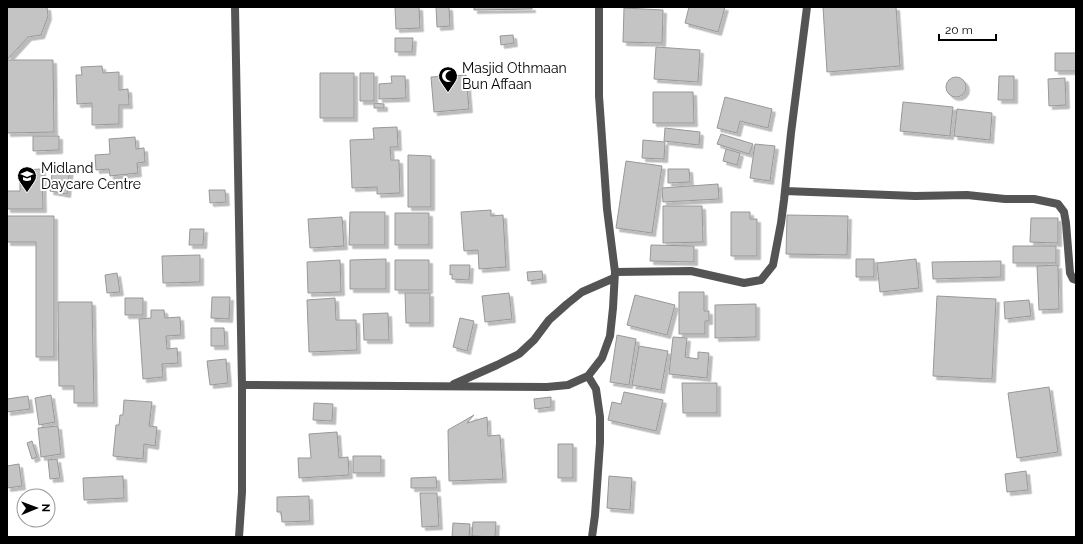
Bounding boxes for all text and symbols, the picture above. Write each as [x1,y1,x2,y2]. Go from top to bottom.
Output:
scale bar [939,16,996,42]
text: 20 m [945,23,973,37]
place label: Masjid Othmaan Bun Affaan [462,60,567,92]
mosque icon: Masjid Othmaan Bun Affaan [437,65,459,93]
place label: Midland Daycare Centre [41,160,141,192]
school or university icon: Midland Daycare Centre [16,165,38,193]
north arrow [16,488,56,528]
text: N [39,504,52,512]

